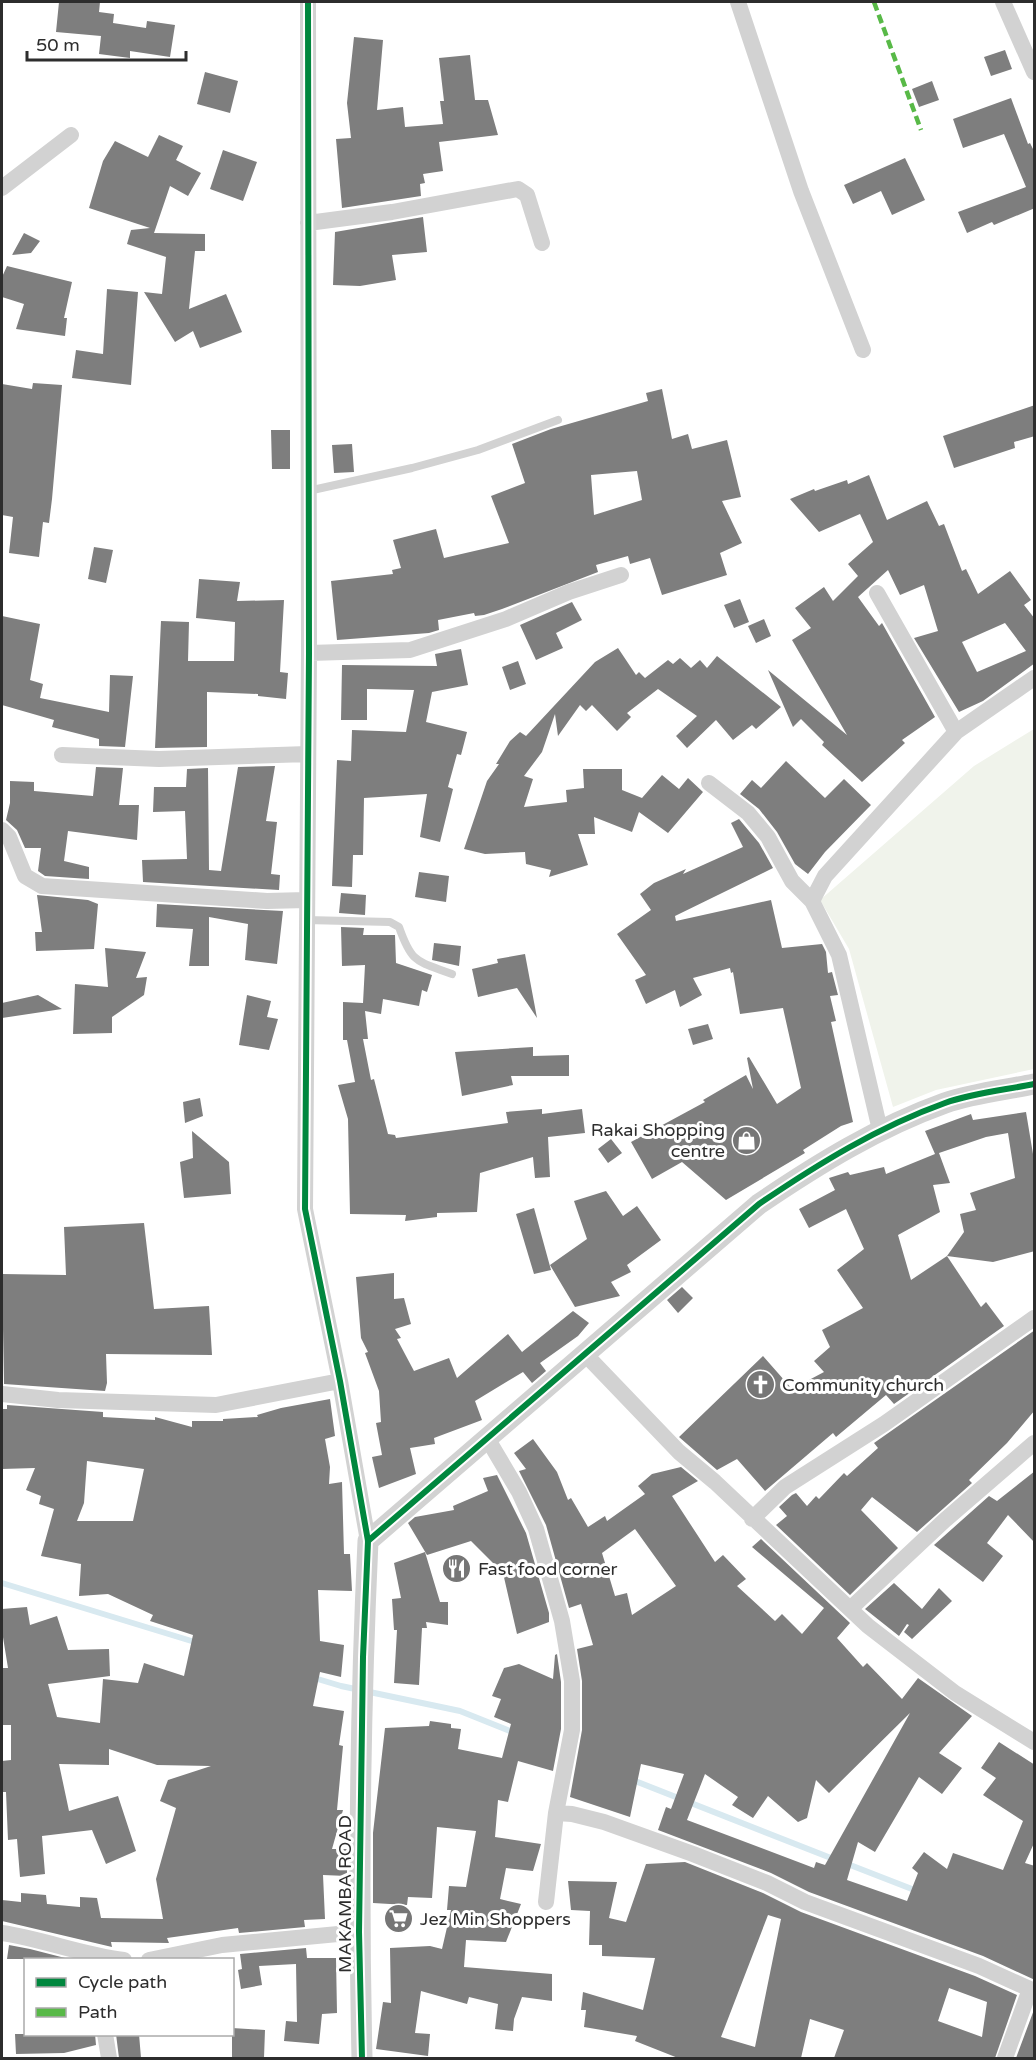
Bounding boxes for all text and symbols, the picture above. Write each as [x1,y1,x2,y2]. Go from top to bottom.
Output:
scale bar [27,24,186,62]
text: 50 m [36,34,80,56]
place label: Rakai Shopping centre [591,1119,725,1162]
shop icon: Rakai Shopping centre [730,1124,762,1156]
church icon: Community church [745,1369,777,1401]
place label: Community church [782,1374,944,1396]
restaurant icon: Fast food corner [441,1553,473,1585]
place label: Fast food corner [478,1558,618,1580]
street label: MAKAMBA ROAD [334,1815,356,1973]
supermarket icon: Jez Min Shoppers [383,1903,415,1935]
place label: Jez Min Shoppers [420,1908,571,1930]
legend [24,1958,234,2036]
text: Cycle path [78,1971,167,1993]
text: Path [78,2001,117,2023]

